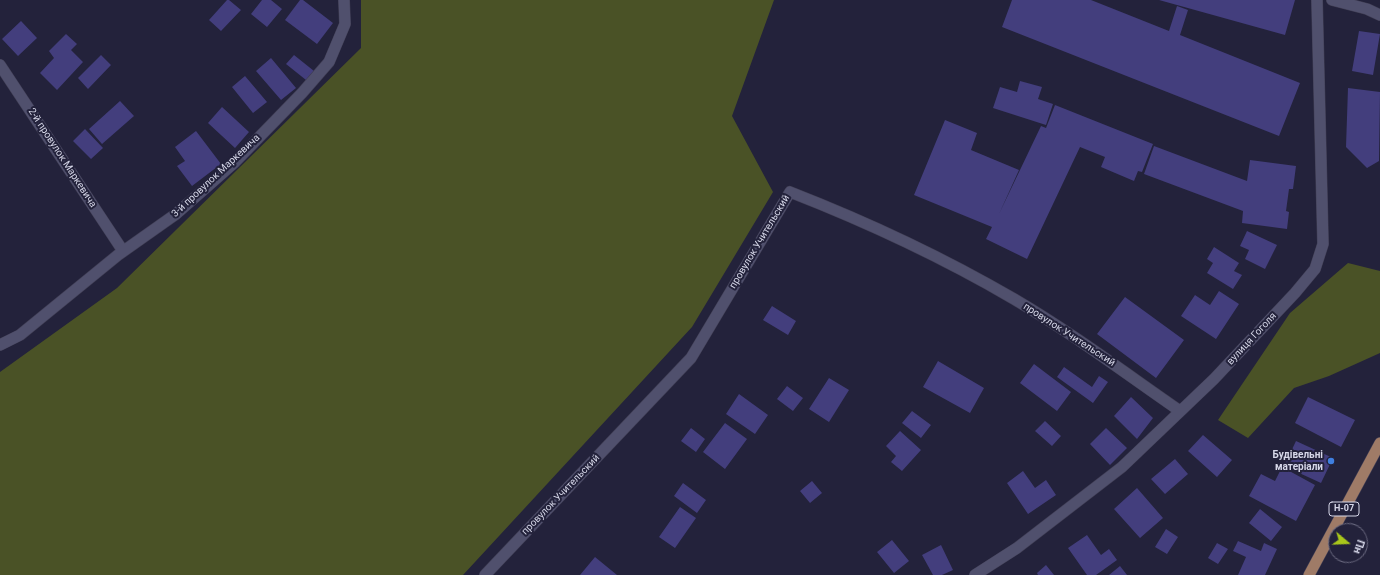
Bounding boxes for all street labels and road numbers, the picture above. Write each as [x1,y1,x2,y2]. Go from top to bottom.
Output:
street label: 2-й провулок Маркевича [25,106,99,210]
street label: 3-й провулок Маркевича [169,132,263,220]
street label: провулок Учительский [727,193,793,291]
street label: провулок Учительский [1021,301,1117,369]
street label: вулиця Гоголя [1225,310,1279,368]
street label: провулок Учительский [519,452,603,538]
road number: Н-07 [1329,502,1359,516]

